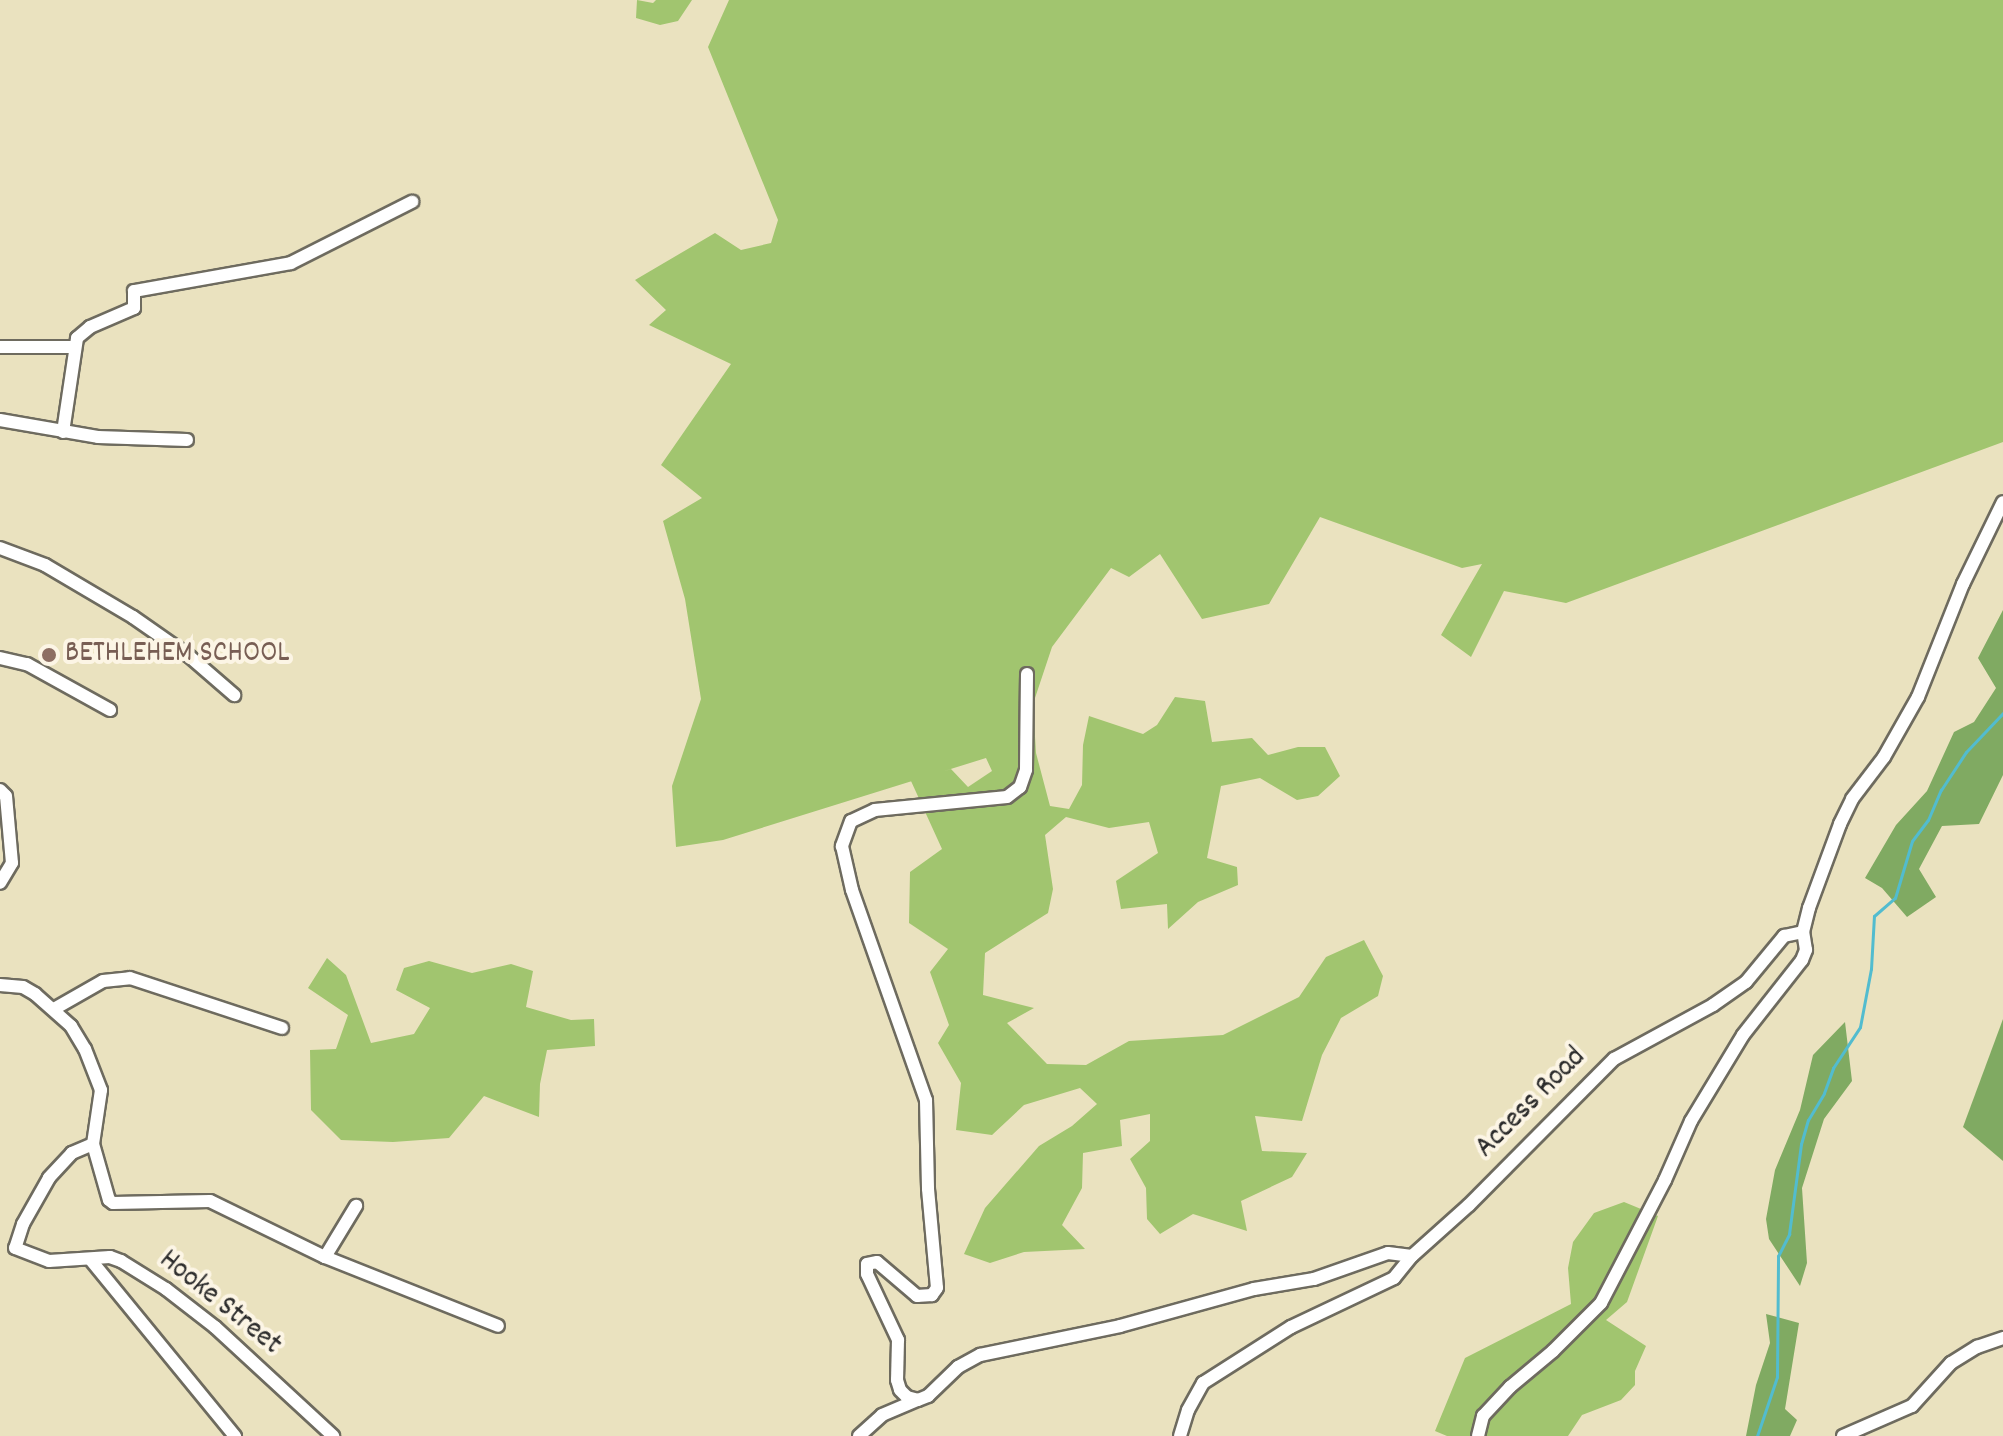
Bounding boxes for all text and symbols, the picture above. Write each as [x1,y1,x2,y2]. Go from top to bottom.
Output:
place label: BETHLEHEM SCHOOL [65,637,290,673]
marker: BETHLEHEM SCHOOL [40,646,58,664]
street label: Access Road [1469,1041,1595,1167]
street label: Hooke Street [150,1244,288,1364]

